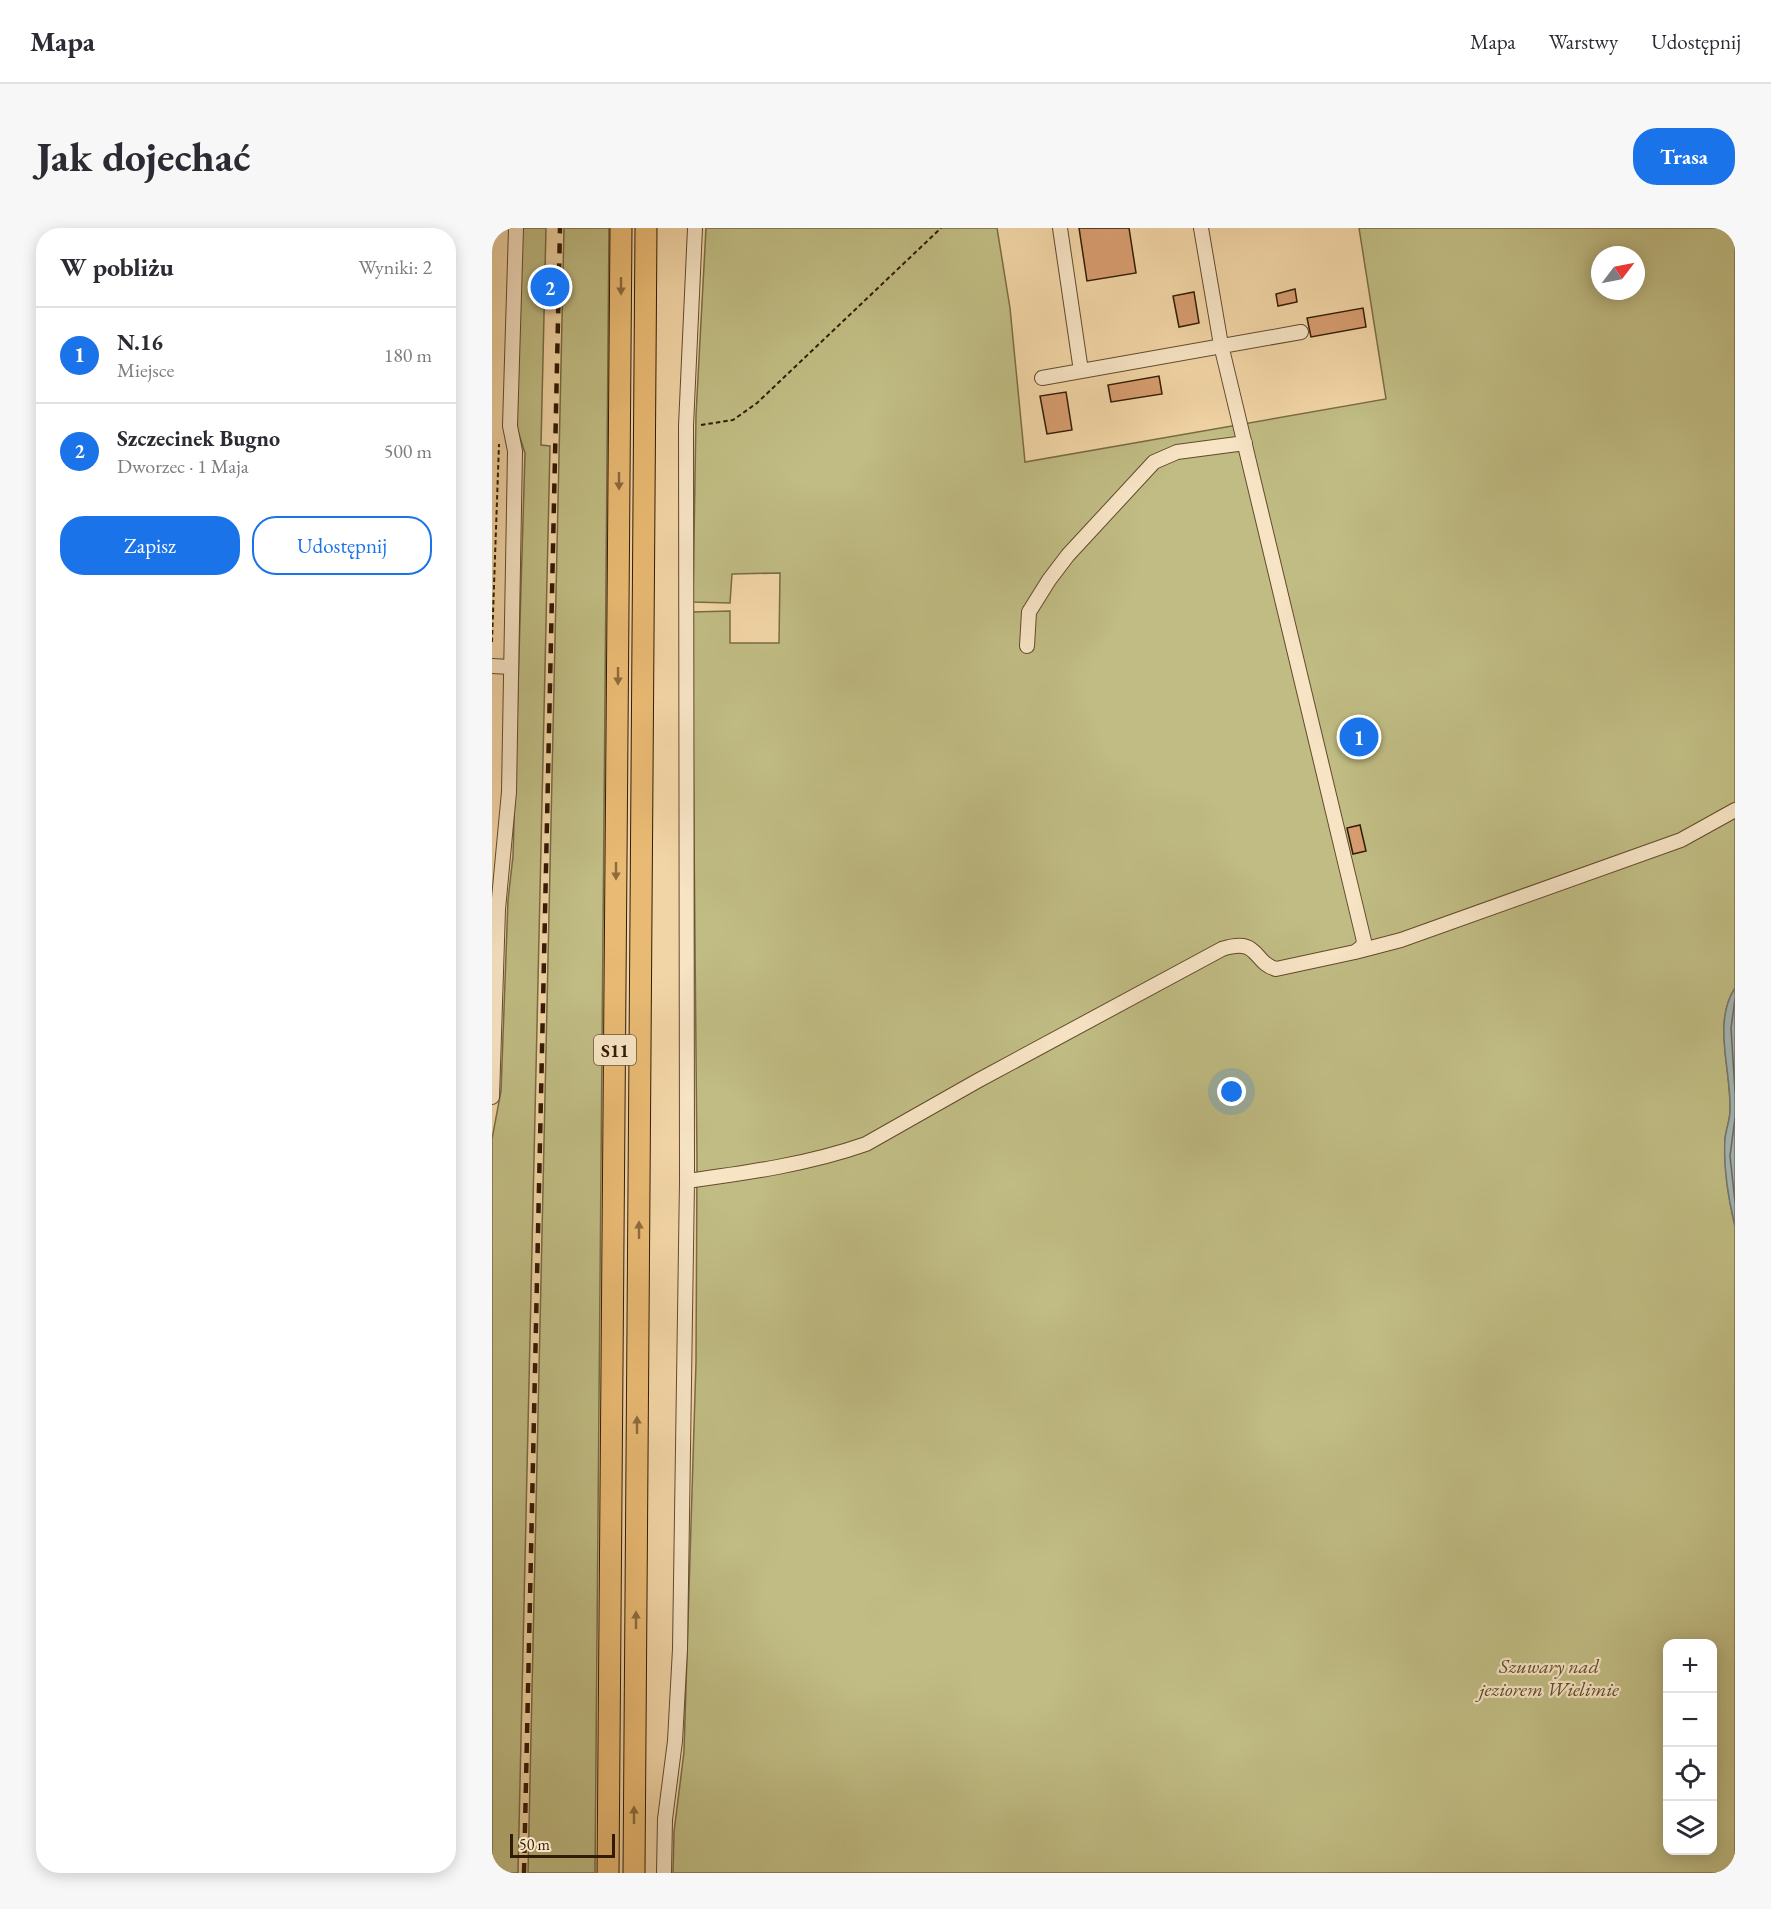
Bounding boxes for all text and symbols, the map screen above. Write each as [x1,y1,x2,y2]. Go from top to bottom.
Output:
text: Mapa [30,23,95,59]
text: Mapa [1470,28,1516,55]
text: Warstwy [1549,28,1618,55]
text: Udostępnij [1651,28,1741,55]
button: Trasa [1633,128,1735,185]
text: Jak dojechać [36,129,250,184]
north arrow [1591,246,1645,300]
text: W pobliżu [60,250,174,284]
text: Wyniki: 2 [359,254,432,280]
pin: 2 [530,264,570,310]
one-way arrow [616,277,626,296]
text: N.16 [117,328,163,357]
text: 1 [74,342,85,368]
text: 180 m [384,342,432,368]
text: Miejsce [117,357,174,383]
text: Szczecinek Bugno [117,424,280,453]
text: 2 [74,438,85,464]
text: 500 m [384,438,432,464]
text: Dworzec · 1 Maja [117,453,249,479]
one-way arrow [614,472,624,491]
button: Zapisz [60,516,240,575]
button: Udostępnij [252,516,432,575]
one-way arrow [613,667,623,686]
pin: 1 [1340,714,1378,760]
one-way arrow [611,862,621,881]
road number: S11 [594,1035,636,1065]
your location [1217,1077,1246,1106]
one-way arrow [634,1220,644,1239]
one-way arrow [632,1415,642,1434]
one-way arrow [631,1610,641,1629]
map controls [1663,1639,1717,1855]
button: + [1663,1639,1717,1693]
park label: Szuwary nad jeziorem Wielimie [1475,1653,1619,1702]
button: − [1663,1693,1717,1747]
button: locate [1663,1747,1717,1801]
button: layers [1663,1801,1717,1855]
one-way arrow [629,1805,639,1824]
scale bar [510,1831,615,1858]
text: 50 m [519,1834,550,1855]

